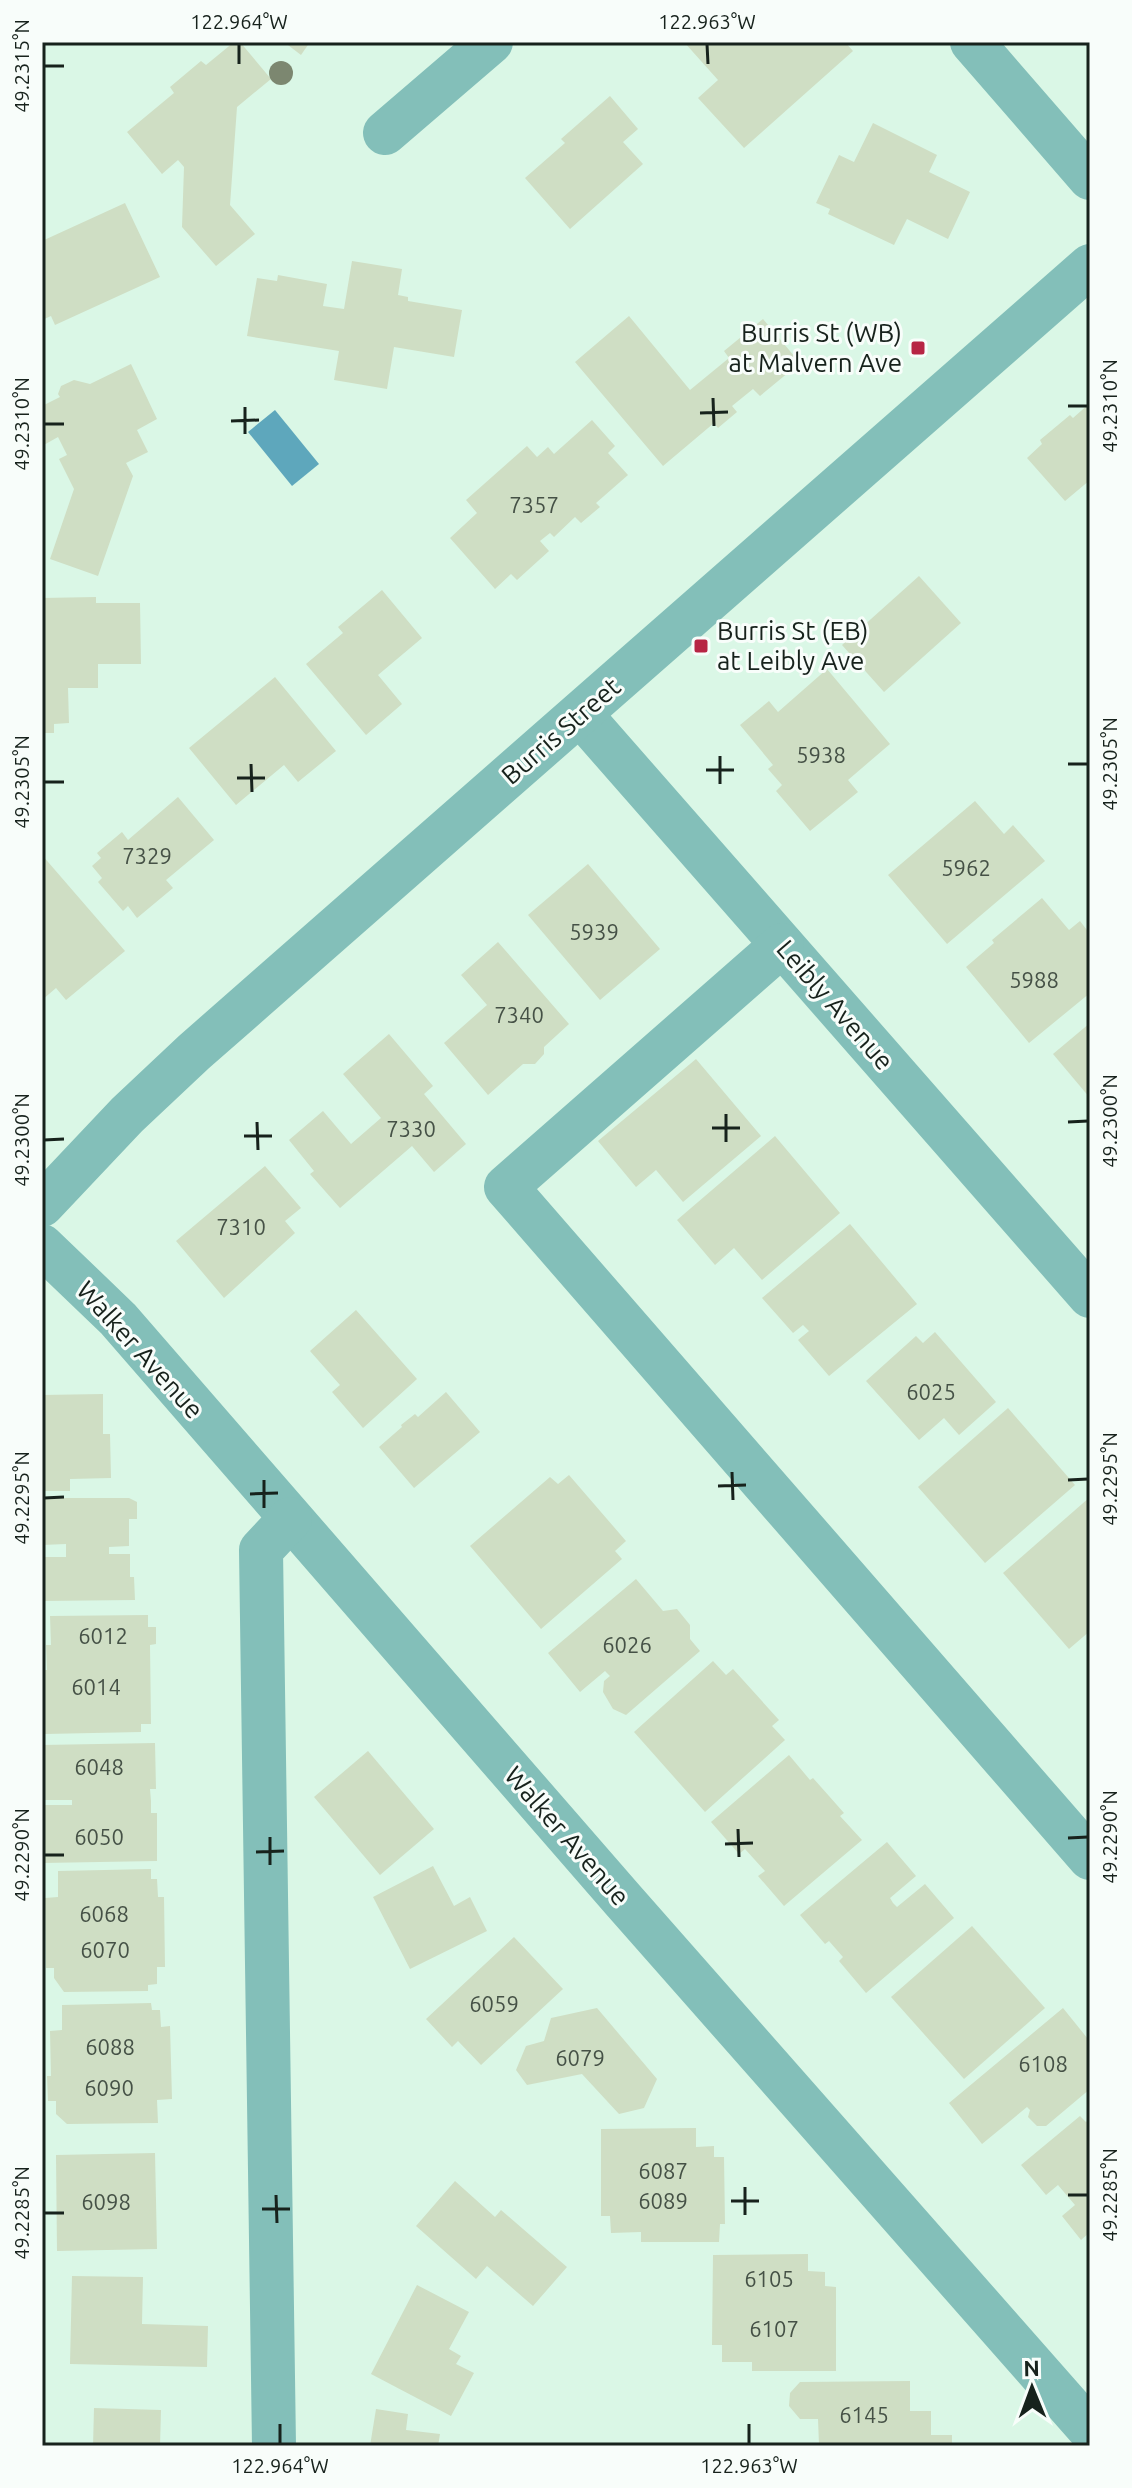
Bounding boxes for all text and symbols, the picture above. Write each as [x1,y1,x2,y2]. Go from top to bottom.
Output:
text: 122.964°W [190,10,288,33]
text: 122.963°W [658,10,756,33]
text: 49.2315°N [10,19,33,113]
place label: Burris St (WB) at Malvern Ave [729,318,902,377]
marker: Burris St (WB) at Malvern Ave [909,339,927,357]
text: 49.2310°N [1098,359,1121,453]
text: 49.2310°N [10,377,33,471]
house number: 7357 [509,492,559,517]
place label: Burris St (EB) at Leibly Ave [717,616,869,675]
marker: Burris St (EB) at Leibly Ave [692,637,710,655]
street label: Burris Street [496,671,626,790]
text: 49.2305°N [1098,717,1121,811]
text: 49.2305°N [10,735,33,829]
house number: 5938 [796,742,846,767]
house number: 7329 [122,843,172,868]
house number: 5962 [941,855,991,880]
house number: 5939 [569,919,619,944]
street label: Leibly Avenue [771,934,899,1075]
house number: 5988 [1009,967,1059,992]
house number: 7340 [494,1002,544,1027]
text: 49.2300°N [1098,1074,1121,1168]
text: 49.2300°N [10,1093,33,1187]
house number: 7330 [386,1116,436,1141]
house number: 7310 [216,1214,266,1239]
street label: Walker Avenue [71,1275,209,1424]
house number: 6025 [906,1379,956,1404]
text: 49.2295°N [1098,1432,1121,1526]
text: 49.2295°N [10,1451,33,1545]
house number: 6012 [78,1623,128,1648]
house number: 6026 [602,1632,652,1657]
house number: 6014 [71,1674,121,1699]
house number: 6048 [74,1754,124,1779]
street label: Walker Avenue [499,1760,635,1911]
text: 49.2290°N [1098,1790,1121,1884]
text: 49.2290°N [10,1808,33,1902]
house number: 6050 [74,1824,124,1849]
house number: 6068 [79,1901,129,1926]
house number: 6070 [80,1937,130,1962]
house number: 6059 [469,1991,519,2016]
house number: 6088 [85,2034,135,2059]
house number: 6079 [555,2045,605,2070]
house number: 6108 [1018,2051,1068,2076]
house number: 6090 [84,2075,134,2100]
text: 49.2285°N [1098,2148,1121,2242]
house number: 6087 [638,2158,688,2183]
text: 49.2285°N [10,2166,33,2260]
house number: 6089 [638,2188,688,2213]
house number: 6098 [81,2189,131,2214]
house number: 6105 [744,2266,794,2291]
house number: 6107 [749,2316,799,2341]
north arrow [992,2348,1072,2428]
text: N [1023,2355,1040,2380]
house number: 6145 [839,2402,889,2427]
text: 122.964°W [231,2454,329,2477]
text: 122.963°W [700,2454,798,2477]

